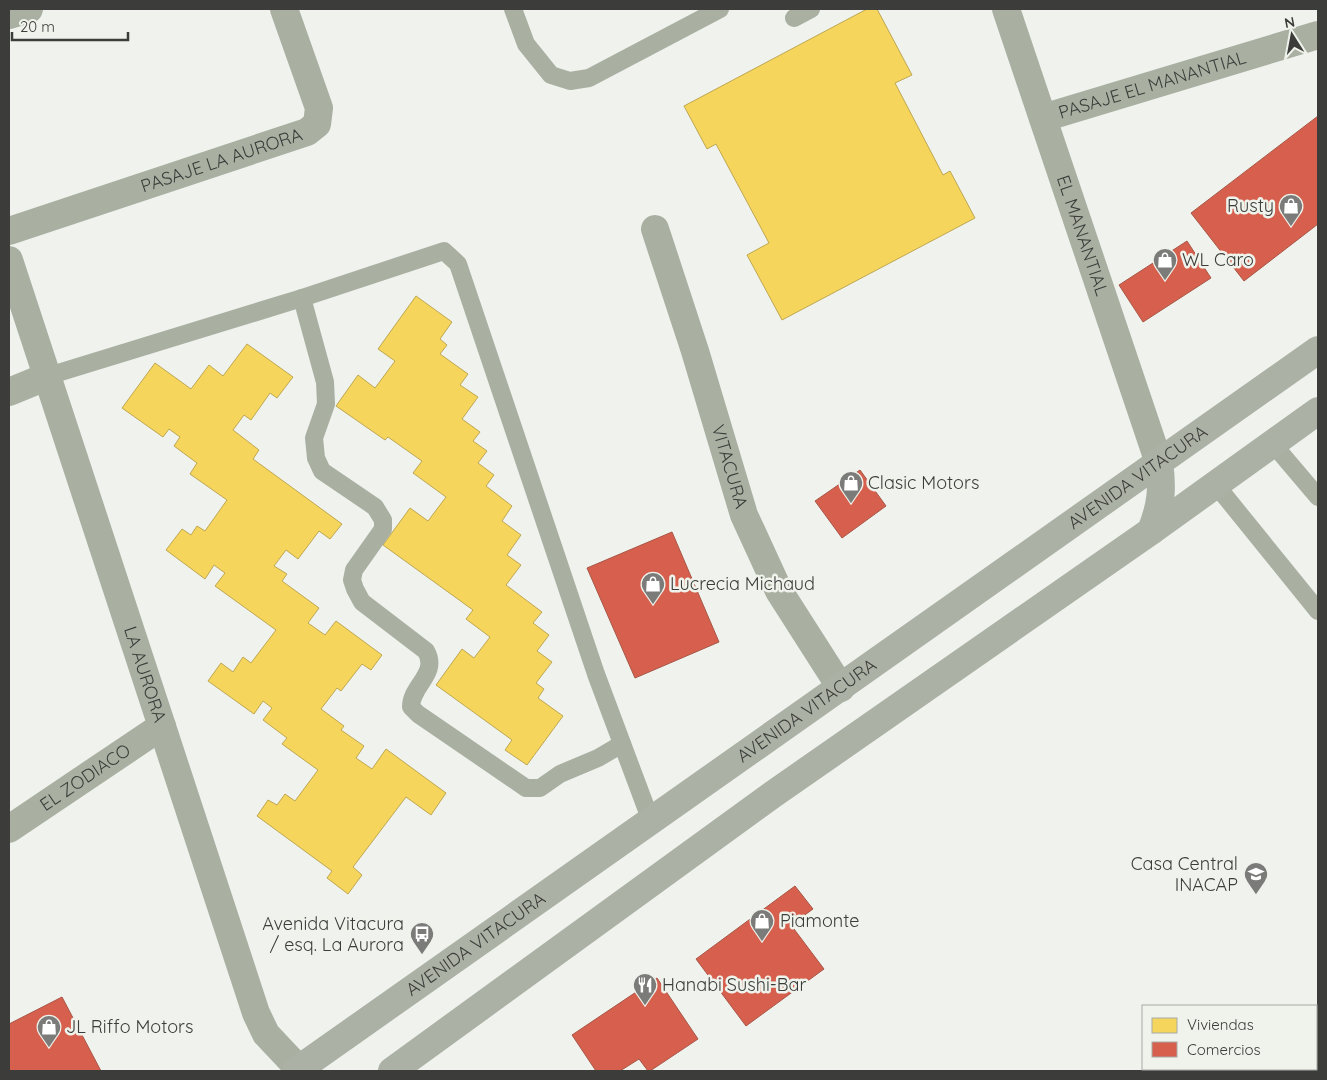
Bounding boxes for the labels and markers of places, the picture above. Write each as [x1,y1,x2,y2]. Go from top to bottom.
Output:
shop icon: Rusty [1278,193,1304,227]
place label: Rusty [1227,194,1274,217]
shop icon: WL Caro [1152,247,1178,281]
place label: WL Caro [1182,248,1254,271]
shop icon: Clasic Motors [838,470,864,504]
place label: Clasic Motors [868,471,979,494]
shop icon: Lucrecia Michaud [640,571,666,605]
place label: Lucrecia Michaud [670,572,815,595]
place label: Casa Central INACAP [1131,852,1238,896]
school or university icon: Casa Central INACAP [1243,861,1269,895]
shop icon: Piamonte [749,908,775,942]
place label: Piamonte [780,909,859,932]
place label: Avenida Vitacura / esq. La Aurora [262,912,404,956]
bus stop icon: Avenida Vitacura / esq. La Aurora [409,921,435,955]
restaurant icon: Hanabi Sushi-Bar [632,972,658,1006]
place label: Hanabi Sushi-Bar [662,973,806,996]
shop icon: JL Riffo Motors [36,1014,62,1048]
place label: JL Riffo Motors [66,1015,193,1038]

